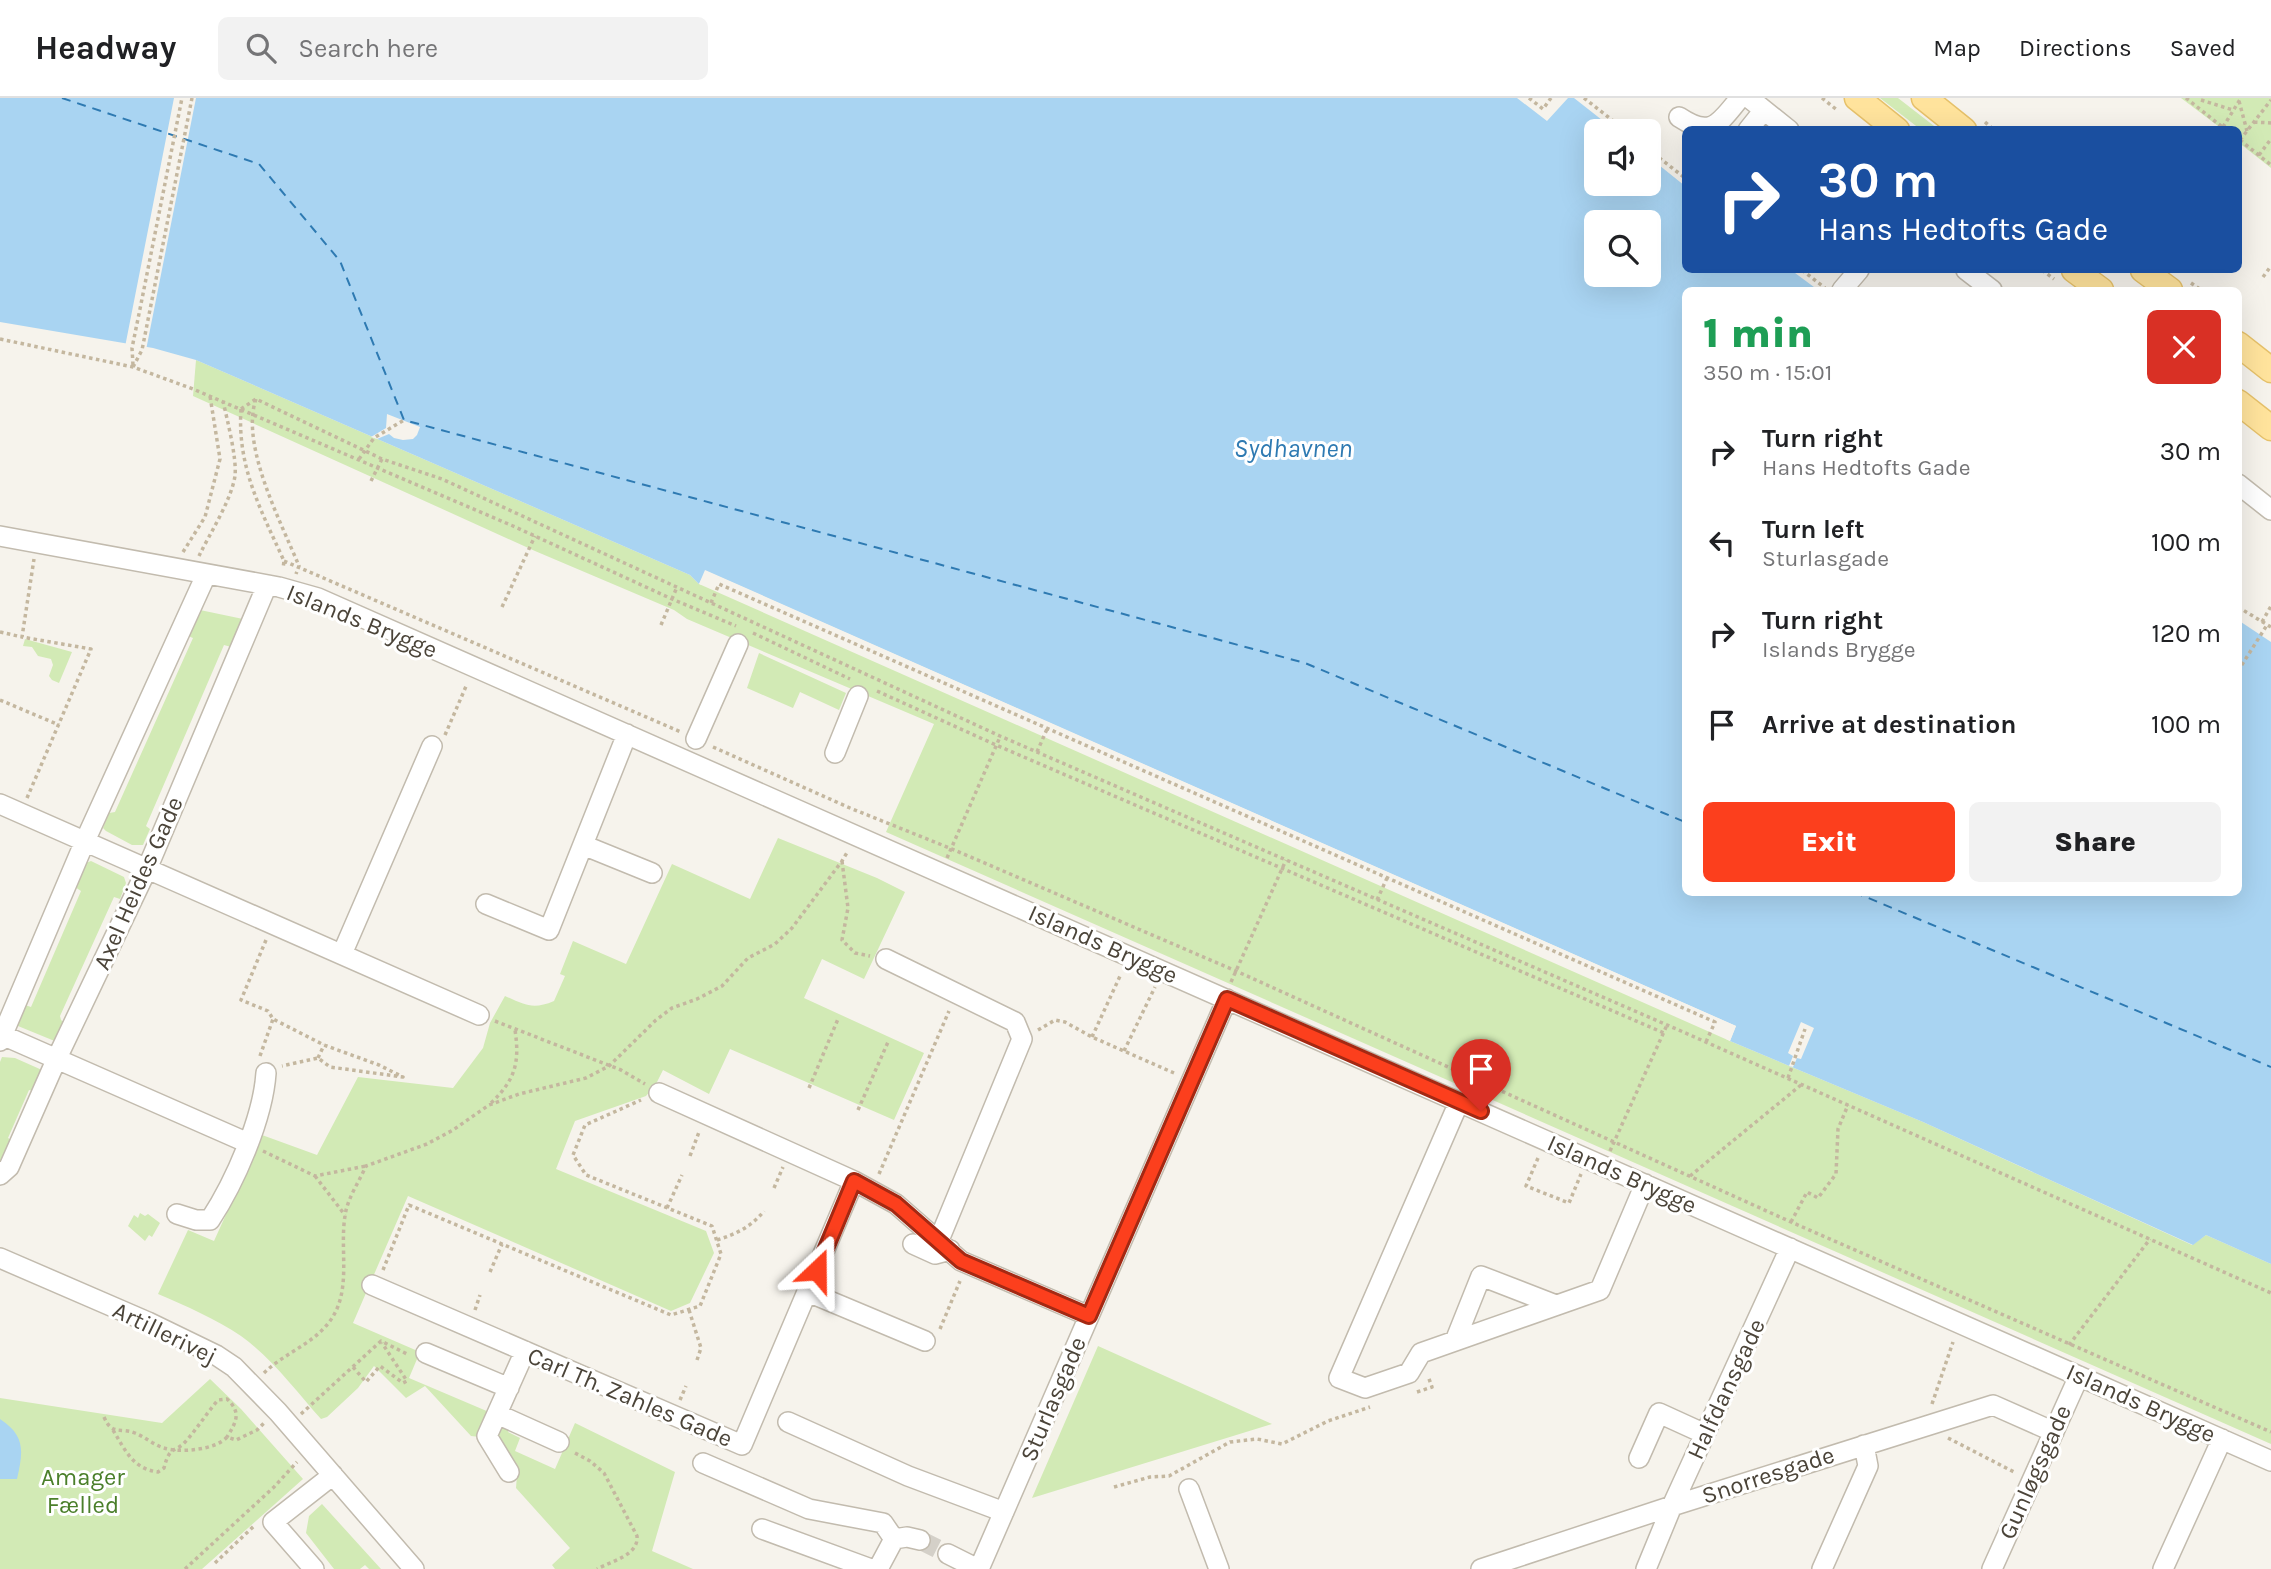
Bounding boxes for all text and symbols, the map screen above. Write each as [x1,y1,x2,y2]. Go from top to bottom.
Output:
search box [218,17,708,80]
text: Headway [35,29,176,67]
icon: search [242,29,280,67]
text: Search here [298,33,438,64]
text: Map [1933,34,1981,62]
text: Directions [2019,34,2132,62]
text: Saved [2170,34,2236,62]
map controls [1584,119,1661,287]
button: sound [1584,119,1661,196]
text: 30 m [1818,152,1938,209]
icon: right [1703,154,1794,245]
button: search [1584,210,1661,287]
text: Hans Hedtofts Gade [1818,211,2108,248]
text: 1 min [1703,308,1813,358]
button: close [2147,310,2221,384]
text: 350 m · 15:01 [1703,359,1832,386]
text: Turn right [1762,423,1883,454]
water label: Sydhavnen [1234,433,1352,464]
icon: right [1703,433,1741,471]
text: 30 m [2160,436,2221,467]
text: Hans Hedtofts Gade [1762,454,1970,481]
text: Turn left [1762,514,1864,545]
icon: left [1703,524,1741,562]
text: 100 m [2151,527,2221,558]
text: Sturlasgade [1762,545,1889,572]
street label: Islands Brygge [282,578,442,664]
text: Turn right [1762,605,1883,636]
icon: right [1703,615,1741,653]
text: 120 m [2151,618,2221,649]
text: Islands Brygge [1762,636,1916,663]
icon: arrive [1703,706,1741,744]
text: Arrive at destination [1762,709,2016,740]
text: 100 m [2151,709,2221,740]
street label: Axel Heides Gade [87,792,189,974]
button: Exit [1703,802,1955,882]
button: Share [1969,802,2221,882]
street label: Islands Brygge [1024,899,1182,989]
pin [1451,1039,1511,1111]
icon: arrive [1462,1050,1500,1088]
street label: Islands Brygge [1543,1129,1701,1219]
position arrow [780,1233,854,1307]
street label: Artillerivej [108,1296,222,1370]
street label: Halfdansgade [1681,1314,1771,1464]
street label: Sturlasgade [1014,1333,1092,1465]
street label: Carl Th. Zahles Gade [523,1341,737,1453]
street label: Islands Brygge [2062,1358,2220,1448]
street label: Gunløgsgade [1993,1401,2077,1543]
street label: Snorresgade [1698,1440,1838,1510]
park label: Amager Fælled [41,1463,125,1519]

